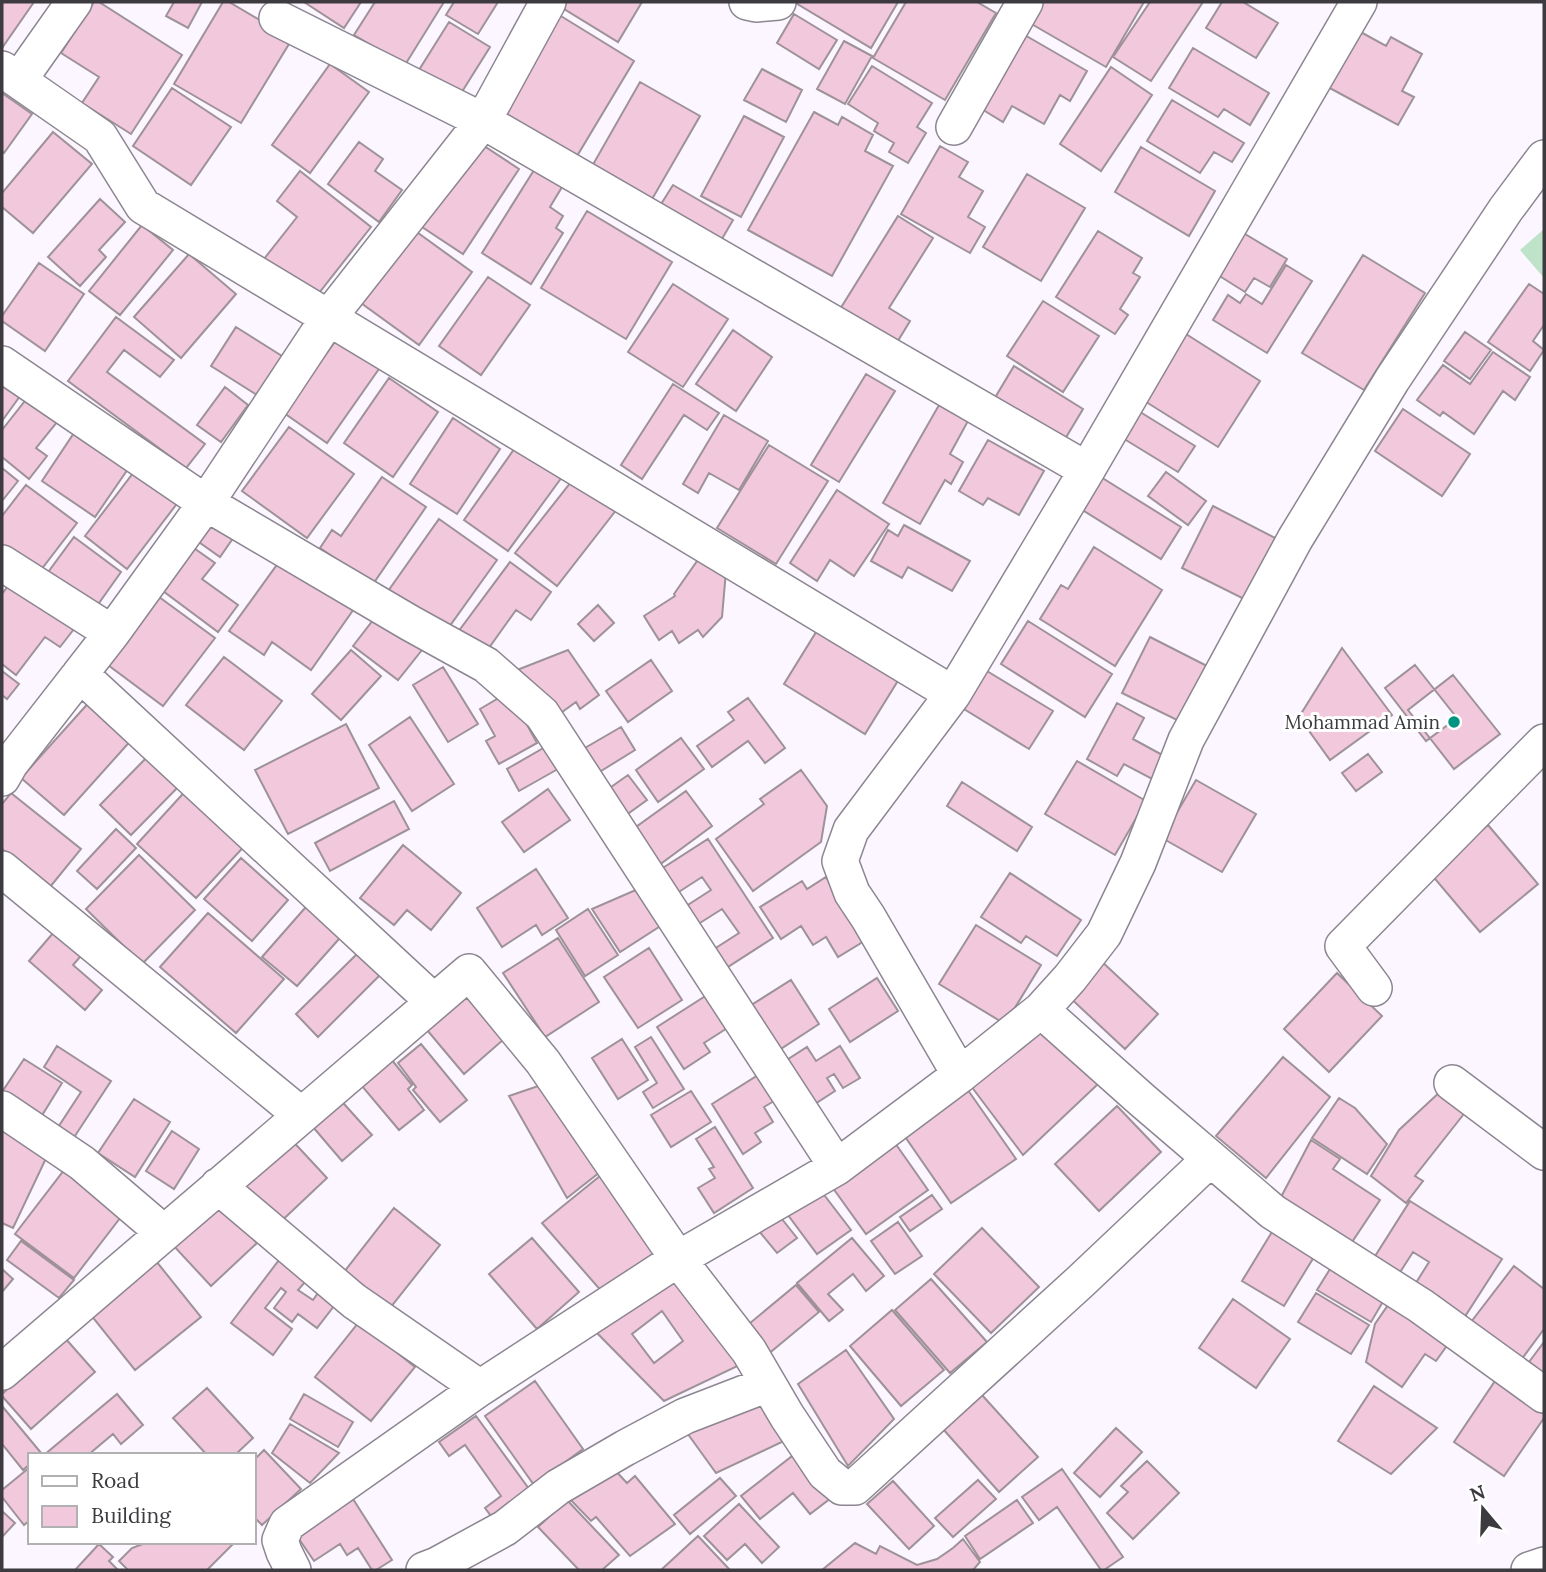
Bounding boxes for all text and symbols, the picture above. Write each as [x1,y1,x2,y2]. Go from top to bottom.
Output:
place label: Mohammad Amin [1285,710,1440,734]
marker: Mohammad Amin [1446,714,1462,730]
legend [28,1453,256,1544]
text: Road [91,1467,140,1494]
north arrow [1448,1474,1518,1544]
text: N [1467,1479,1489,1507]
text: Building [91,1502,171,1529]

